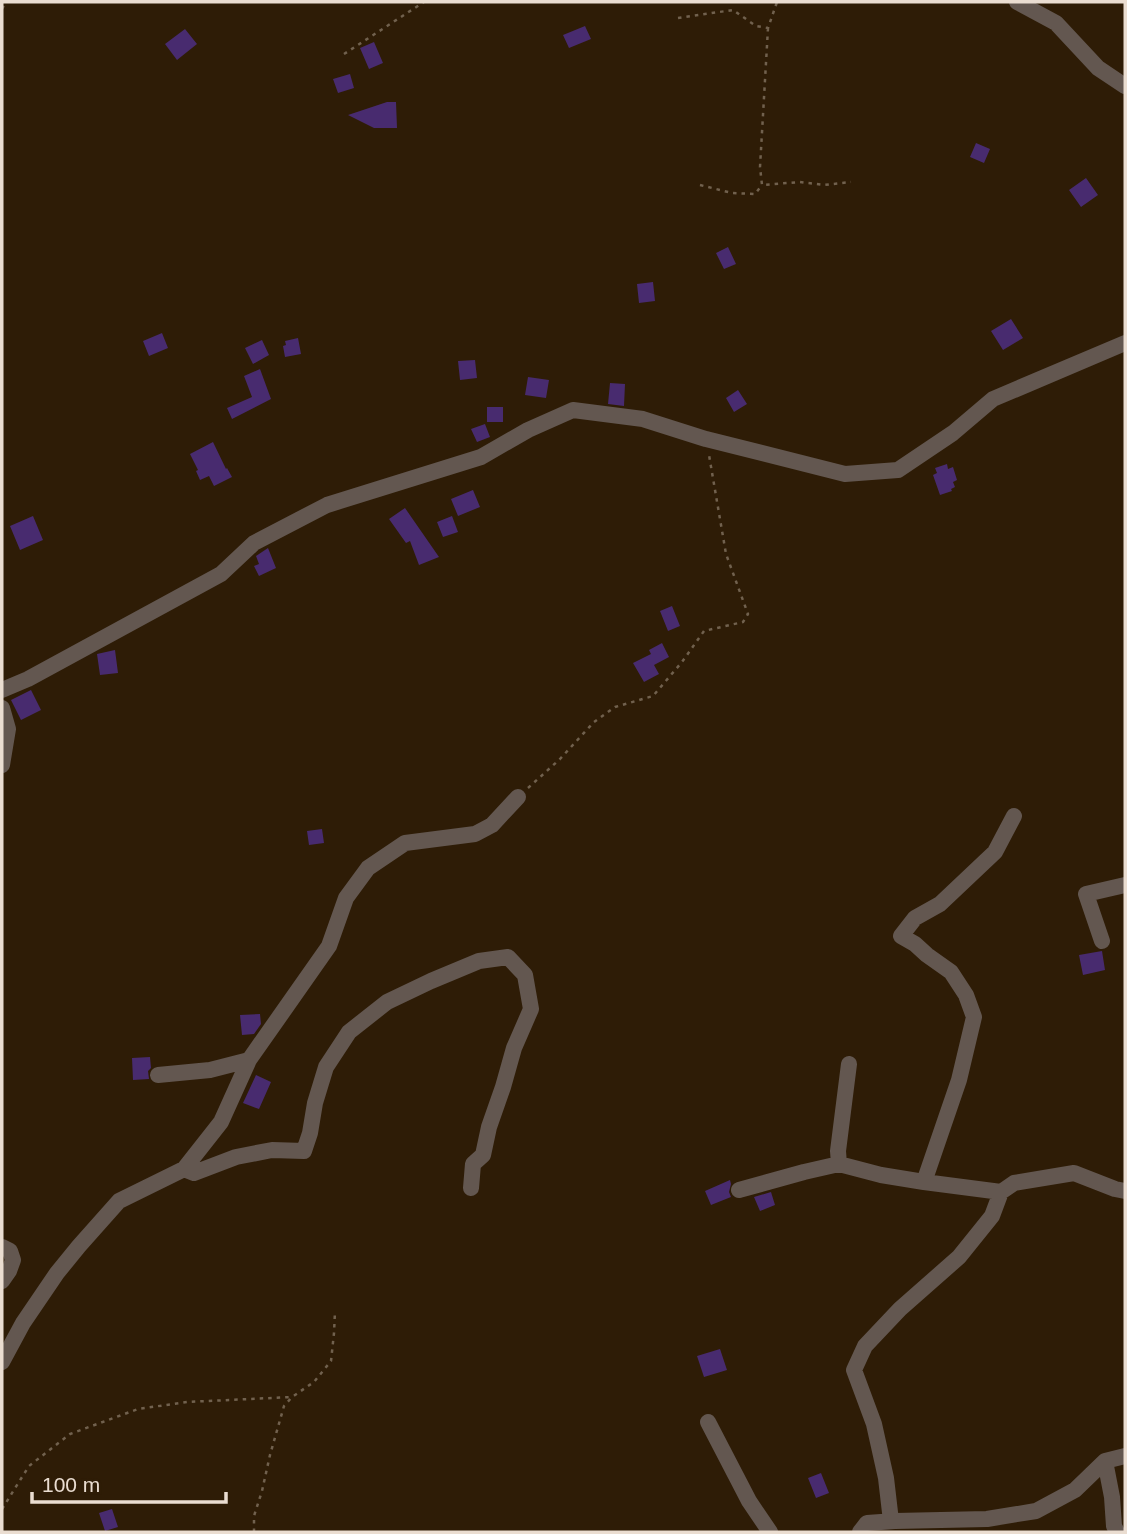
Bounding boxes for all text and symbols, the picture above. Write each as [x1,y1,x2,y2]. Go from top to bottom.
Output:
scale bar [32,1460,226,1504]
text: 100 m [42,1473,100,1496]

